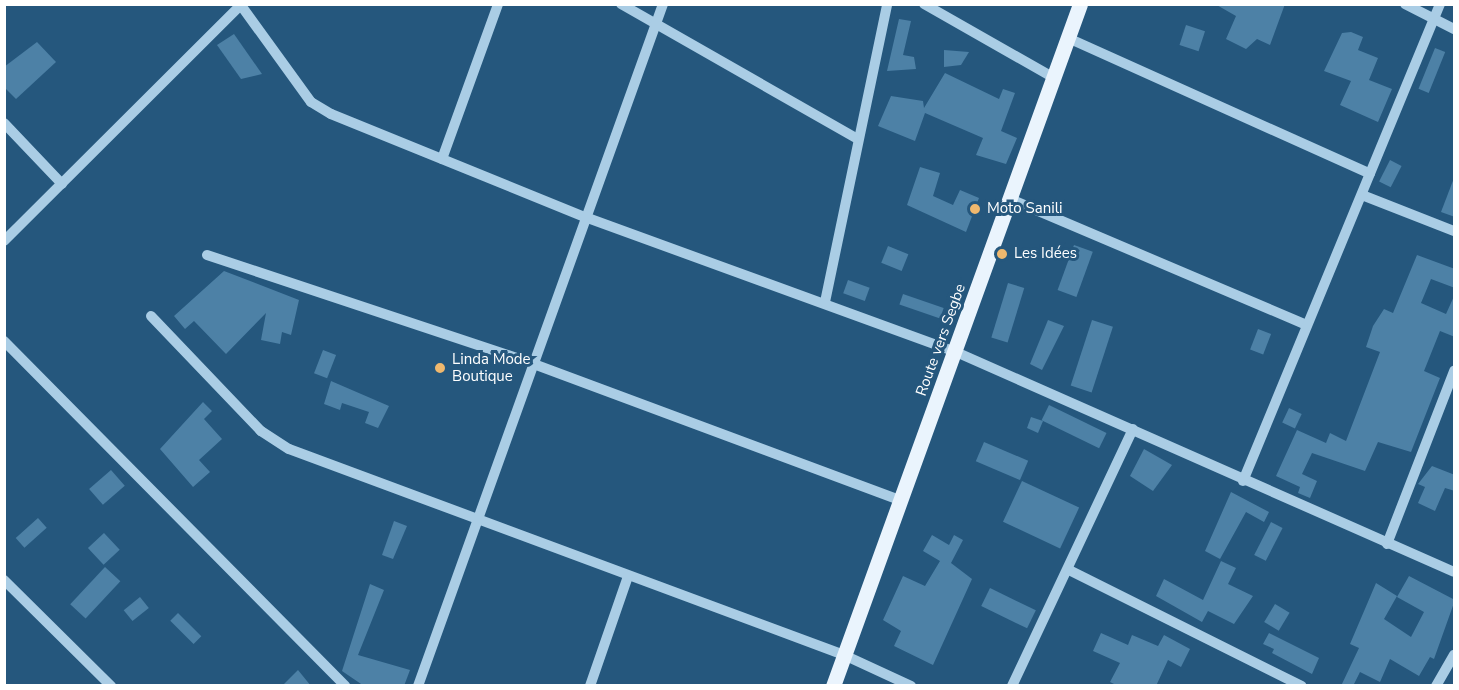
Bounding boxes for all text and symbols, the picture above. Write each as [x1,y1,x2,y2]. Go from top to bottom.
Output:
place label: Moto Sanili [987,200,1063,218]
marker: Moto Sanili [968,202,982,216]
place label: Les Idées [1014,245,1077,263]
marker: Les Idées [995,247,1009,261]
street label: Route vers Segbe [912,281,970,399]
place label: Linda Mode Boutique [452,350,531,385]
marker: Linda Mode Boutique [433,361,447,375]

